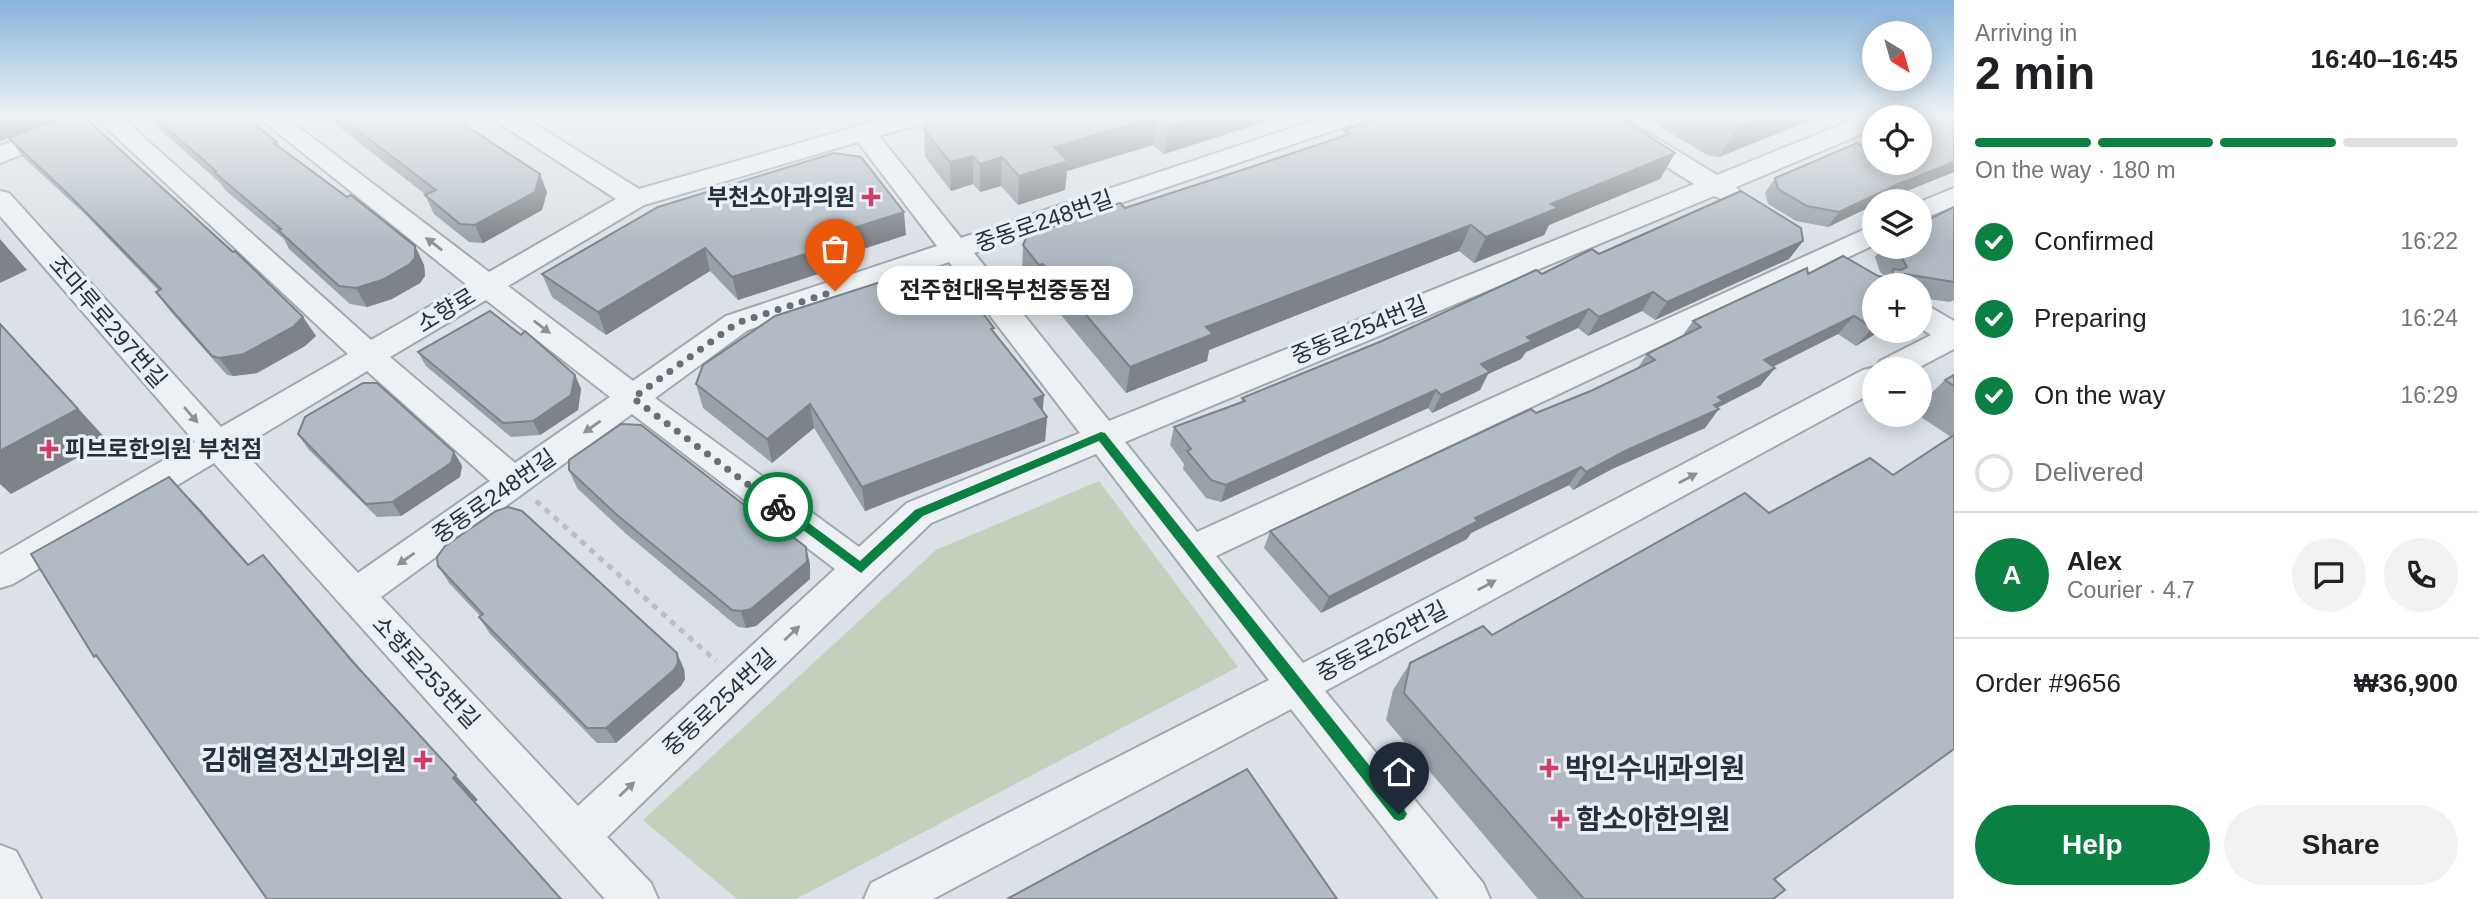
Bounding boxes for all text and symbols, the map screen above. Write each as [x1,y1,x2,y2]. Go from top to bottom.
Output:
text: Arriving in [1975,20,2077,46]
north arrow [1862,21,1932,91]
map controls [1862,21,1932,427]
text: 16:40–16:45 [2311,44,2458,74]
text: 2 min [1975,47,2095,99]
button: locate [1862,105,1932,175]
text: On the way · 180 m [1975,157,2176,183]
place label: 부천소아과의원 [707,184,855,210]
street label: 중동로248번길 [972,185,1116,257]
marker: 부천소아과의원 [861,187,881,207]
button: layers [1862,189,1932,259]
pin [805,219,865,291]
icon: check [1975,223,2013,261]
text: Confirmed [2034,226,2154,256]
text: 16:22 [2400,228,2458,254]
icon: bag [816,230,854,268]
one-way arrow [426,236,444,251]
street label: 조마루로297번길 [44,251,172,393]
callout: 전주현대옥부천중동점 [877,266,1132,316]
button: + [1862,273,1932,343]
text: 전주현대옥부천중동점 [899,277,1111,303]
street label: 소향로 [412,283,480,337]
street label: 중동로254번길 [1287,291,1431,369]
icon: check [1975,300,2013,338]
text: Preparing [2034,303,2147,333]
text: 16:24 [2400,305,2458,331]
one-way arrow [533,320,551,334]
button: − [1862,357,1932,427]
icon: check [1975,377,2013,415]
text: On the way [2034,380,2166,410]
text: 16:29 [2400,382,2458,408]
one-way arrow [183,407,198,424]
one-way arrow [583,420,601,434]
place label: 피브로한의원 부천점 [65,436,262,462]
marker: 피브로한의원 부천점 [39,439,59,459]
street label: 중동로248번길 [427,444,561,548]
text: Delivered [2034,457,2144,487]
courier [743,472,813,542]
one-way arrow [1678,472,1697,484]
icon: bike [759,488,797,526]
button: chat [2292,538,2366,612]
button: phone [2384,538,2458,612]
text: Alex [2067,546,2122,576]
one-way arrow [397,552,415,566]
text: A [2003,560,2021,590]
text: Courier · 4.7 [2067,577,2195,603]
one-way arrow [1477,579,1497,591]
street label: 중동로262번길 [1312,596,1452,686]
street label: 소향로253번길 [367,610,485,734]
one-way arrow [783,625,800,641]
street label: 중동로254번길 [657,643,781,761]
text: Order #9656 [1975,668,2121,698]
text: ₩36,900 [2354,668,2458,698]
pin [1369,742,1429,814]
place label: 김해열정신과의원 [201,745,407,776]
marker: 김해열정신과의원 [413,750,433,770]
icon: home [1380,753,1418,791]
place label: 박인수내과의원 [1565,753,1745,784]
marker: 박인수내과의원 [1539,758,1559,778]
one-way arrow [618,781,635,797]
place label: 함소아한의원 [1576,804,1731,835]
button: Help [1975,805,2210,885]
button: Share [2224,805,2458,885]
marker: 함소아한의원 [1550,809,1570,829]

